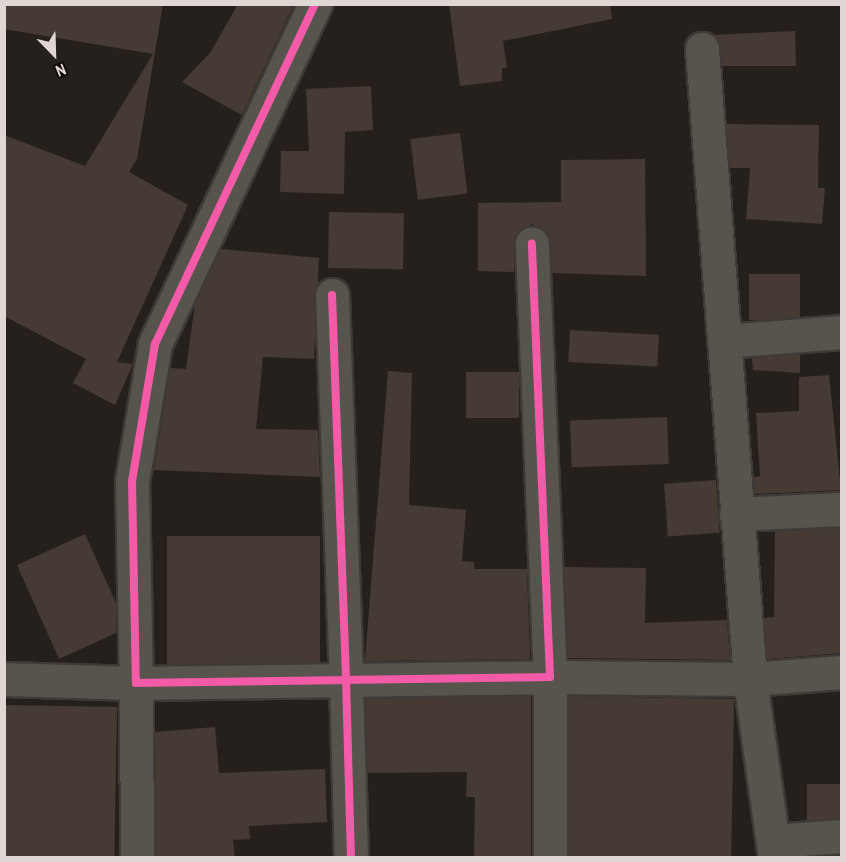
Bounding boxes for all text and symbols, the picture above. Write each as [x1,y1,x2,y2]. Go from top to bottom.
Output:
north arrow [24,24,84,84]
text: N [52,59,70,83]

